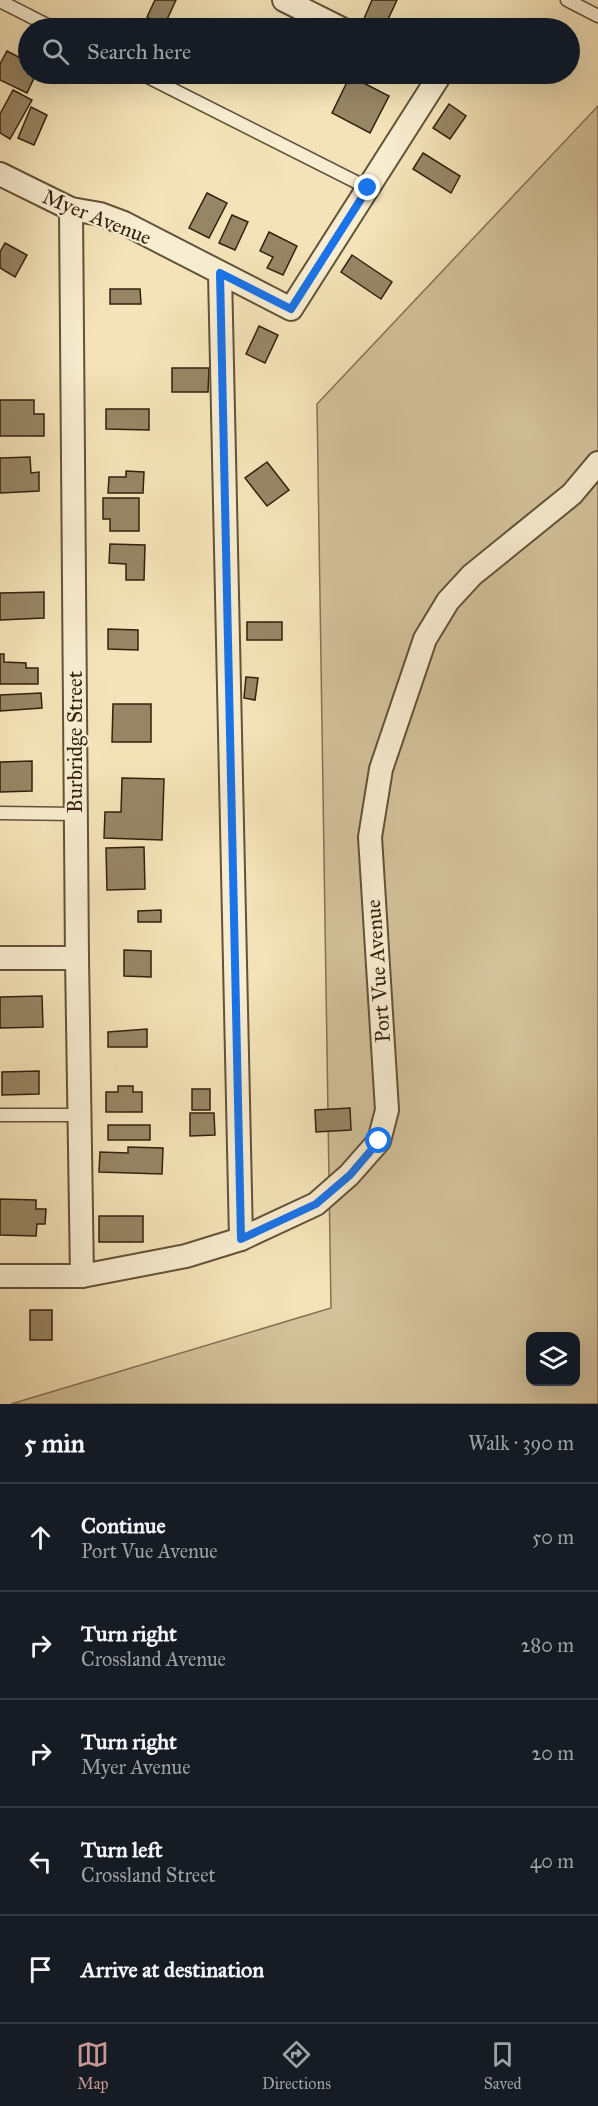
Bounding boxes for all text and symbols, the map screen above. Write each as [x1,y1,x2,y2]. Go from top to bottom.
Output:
search box [18,18,580,84]
icon: search [39,35,72,68]
text: Search here [87,38,191,65]
route end [354,174,380,200]
street label: Myer Avenue [39,183,155,251]
street label: Burbridge Street [62,670,88,813]
street label: Port Vue Avenue [360,898,396,1043]
route start [365,1127,391,1153]
map controls [526,1332,580,1386]
button: layers [526,1332,580,1386]
text: 5 min [24,1427,85,1459]
text: Walk · 390 m [468,1431,574,1455]
text: Continue [81,1512,166,1539]
icon: ahead [24,1521,57,1554]
text: 50 m [532,1525,574,1549]
text: Port Vue Avenue [81,1539,218,1563]
text: Turn right [81,1620,177,1647]
icon: right [24,1629,57,1662]
text: 280 m [521,1633,574,1657]
text: Crossland Avenue [81,1647,226,1671]
text: Turn right [81,1728,177,1755]
icon: right [24,1737,57,1770]
text: 20 m [531,1741,574,1765]
text: Myer Avenue [81,1755,190,1779]
text: Turn left [81,1836,163,1863]
icon: left [24,1845,57,1878]
text: 40 m [530,1849,574,1873]
text: Crossland Street [81,1863,216,1887]
icon: arrive [24,1953,57,1986]
text: Arrive at destination [81,1956,264,1983]
tab: Map [76,2038,109,2093]
tab: Directions [262,2038,331,2093]
tab: Saved [484,2038,522,2093]

